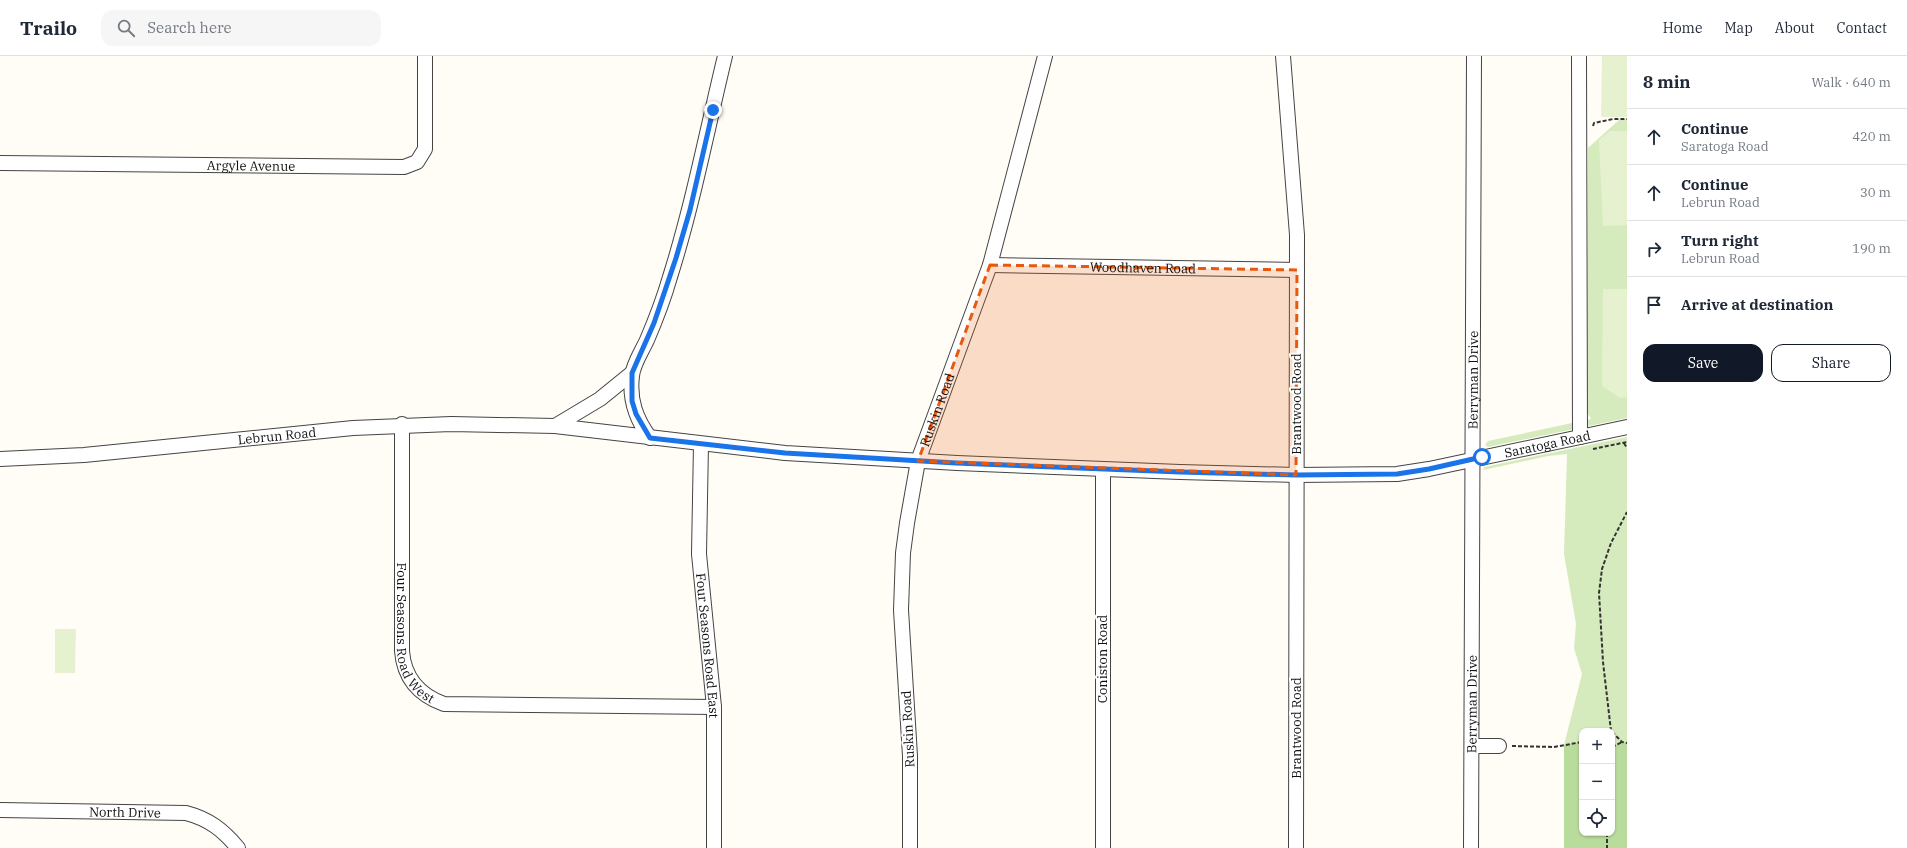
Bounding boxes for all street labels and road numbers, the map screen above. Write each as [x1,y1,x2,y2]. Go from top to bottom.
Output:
street label: Argyle Avenue [207,157,295,174]
street label: Woodhaven Road [1090,258,1196,277]
street label: Berryman Drive [1464,331,1481,429]
street label: Brantwood Road [1288,353,1305,455]
street label: Ruskin Road [915,371,958,449]
street label: Lebrun Road [237,423,317,448]
street label: Saratoga Road [1503,426,1592,461]
street label: Four Seasons Road West [393,563,438,707]
street label: Four Seasons Road East [692,572,723,718]
street label: Coniston Road [1094,615,1111,703]
street label: Berryman Drive [1463,655,1480,753]
street label: Brantwood Road [1288,677,1305,779]
street label: Ruskin Road [897,690,919,768]
street label: North Drive [89,803,161,821]

